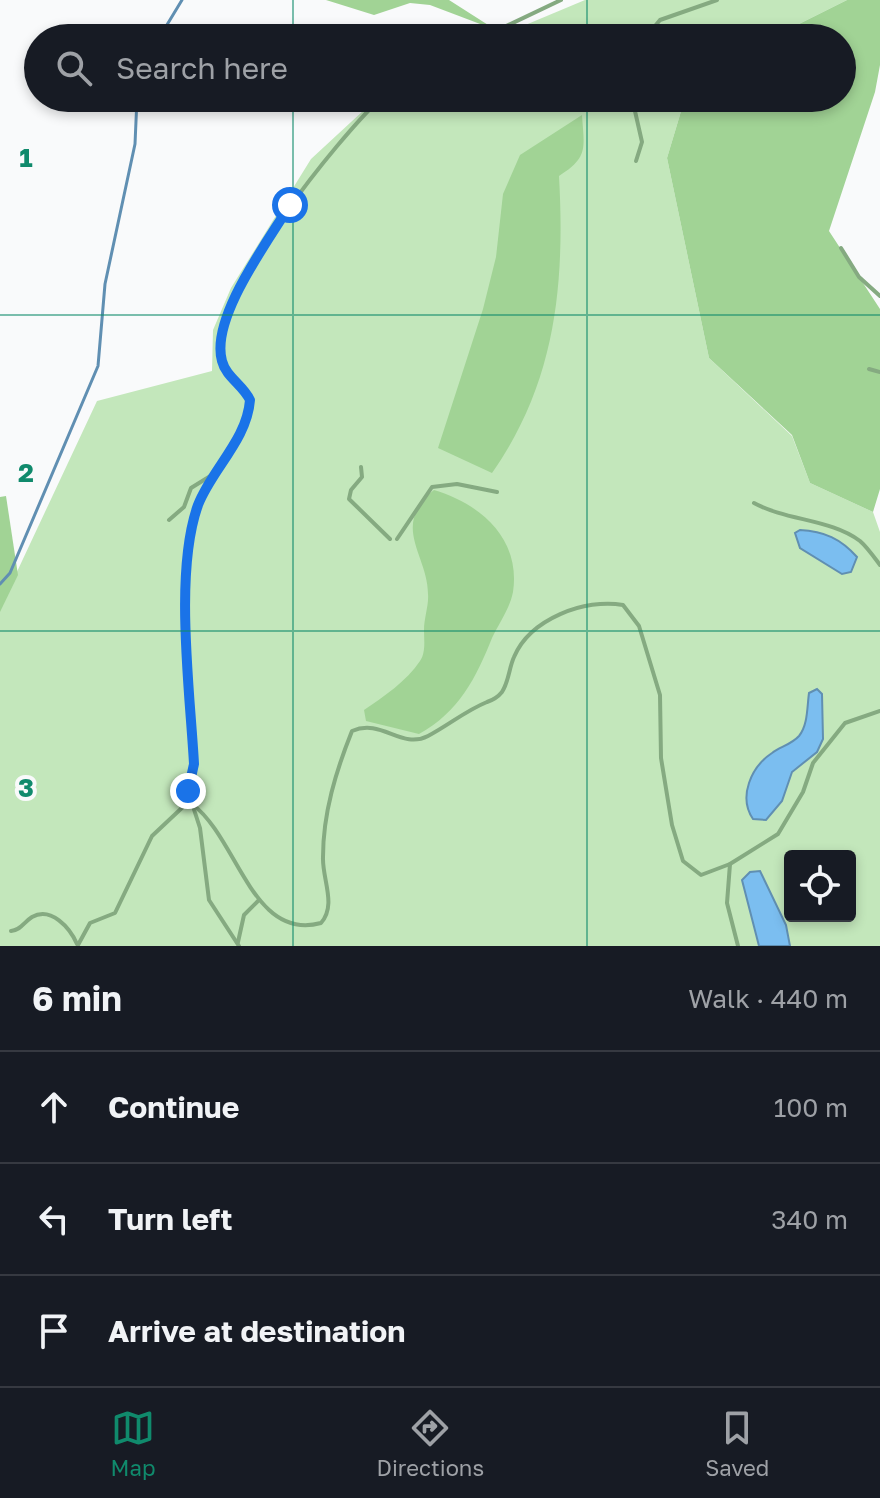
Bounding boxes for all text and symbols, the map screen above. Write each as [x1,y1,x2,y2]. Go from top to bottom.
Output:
search box [24,24,856,112]
icon: search [52,46,96,90]
text: Search here [116,50,288,86]
text: 1 [19,142,33,173]
route start [272,187,308,223]
text: 2 [18,457,34,488]
text: 3 [18,772,34,803]
route end [170,773,206,809]
map controls [784,850,856,922]
button: locate [784,850,856,922]
text: 6 min [32,978,122,1018]
text: Walk · 440 m [688,983,848,1014]
icon: ahead [32,1085,76,1129]
text: Continue [108,1089,239,1125]
text: 100 m [774,1092,848,1123]
icon: left [32,1197,76,1241]
text: Turn left [108,1201,233,1237]
text: 340 m [771,1204,848,1235]
icon: arrive [32,1309,76,1353]
text: Arrive at destination [108,1313,405,1349]
tab: Map [111,1406,155,1481]
tab: Directions [377,1406,484,1481]
tab: Saved [705,1406,769,1481]

